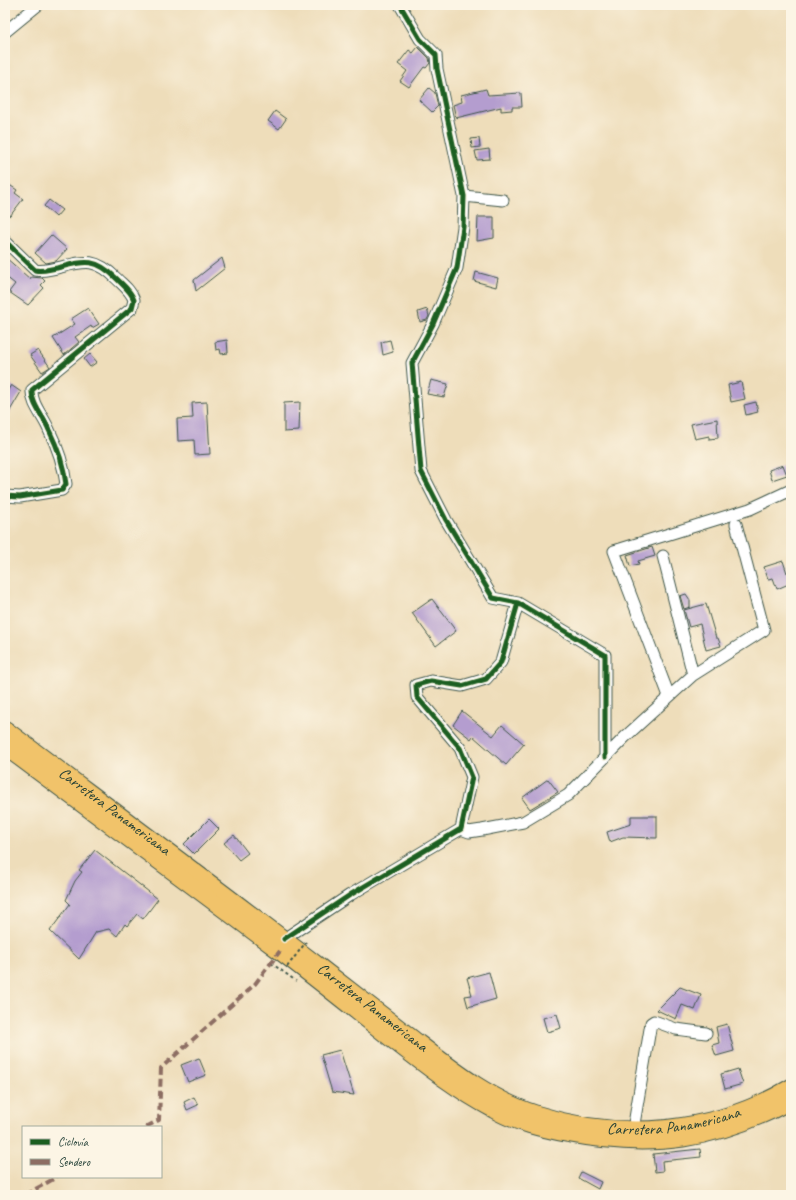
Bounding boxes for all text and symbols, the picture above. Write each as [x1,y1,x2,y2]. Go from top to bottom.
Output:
street label: Carretera Panamericana [55,763,175,860]
street label: Carretera Panamericana [313,958,433,1057]
street label: Carretera Panamericana [606,1102,744,1139]
legend [22,1126,162,1178]
text: Ciclovía [58,1134,89,1150]
text: Sendero [58,1154,91,1170]

